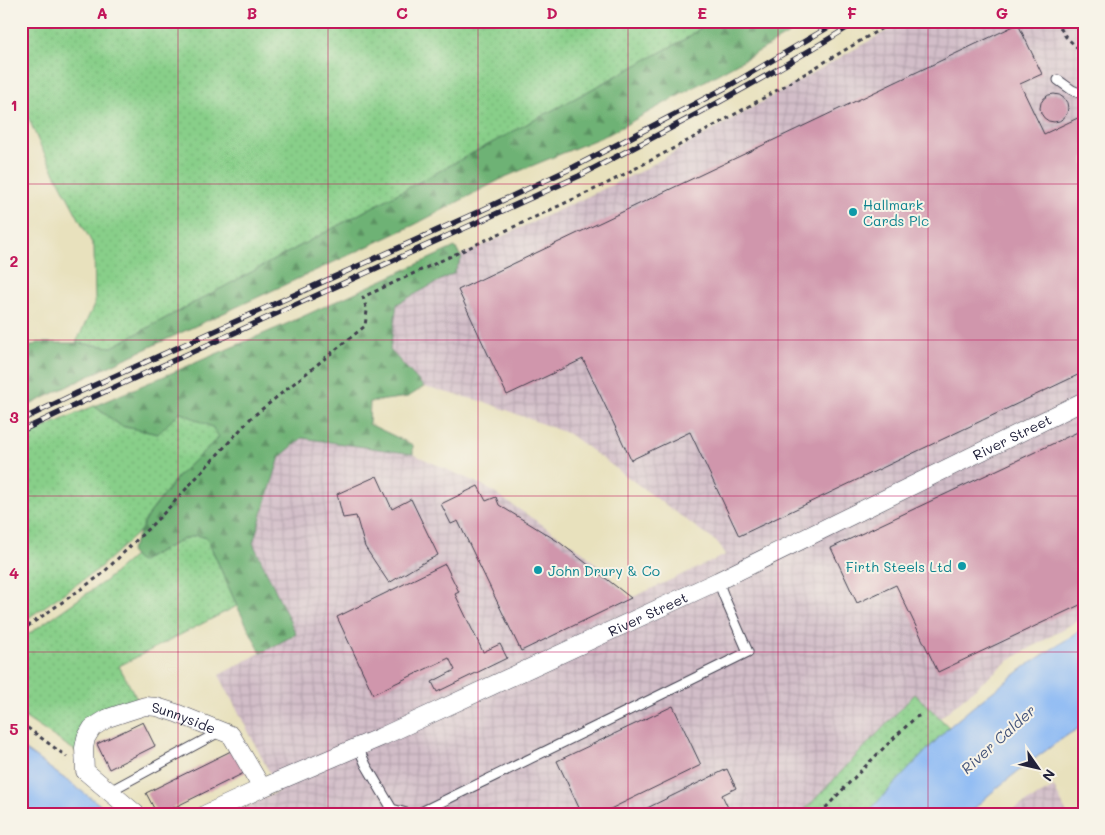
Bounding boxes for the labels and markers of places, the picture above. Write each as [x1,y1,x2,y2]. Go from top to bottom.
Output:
place label: Hallmark Cards Plc [863,195,929,230]
marker: Hallmark Cards Plc [847,206,859,218]
place label: Firth Steels Ltd [846,557,952,576]
marker: Firth Steels Ltd [956,560,968,572]
place label: John Drury & Co [548,561,660,580]
marker: John Drury & Co [532,564,544,576]

